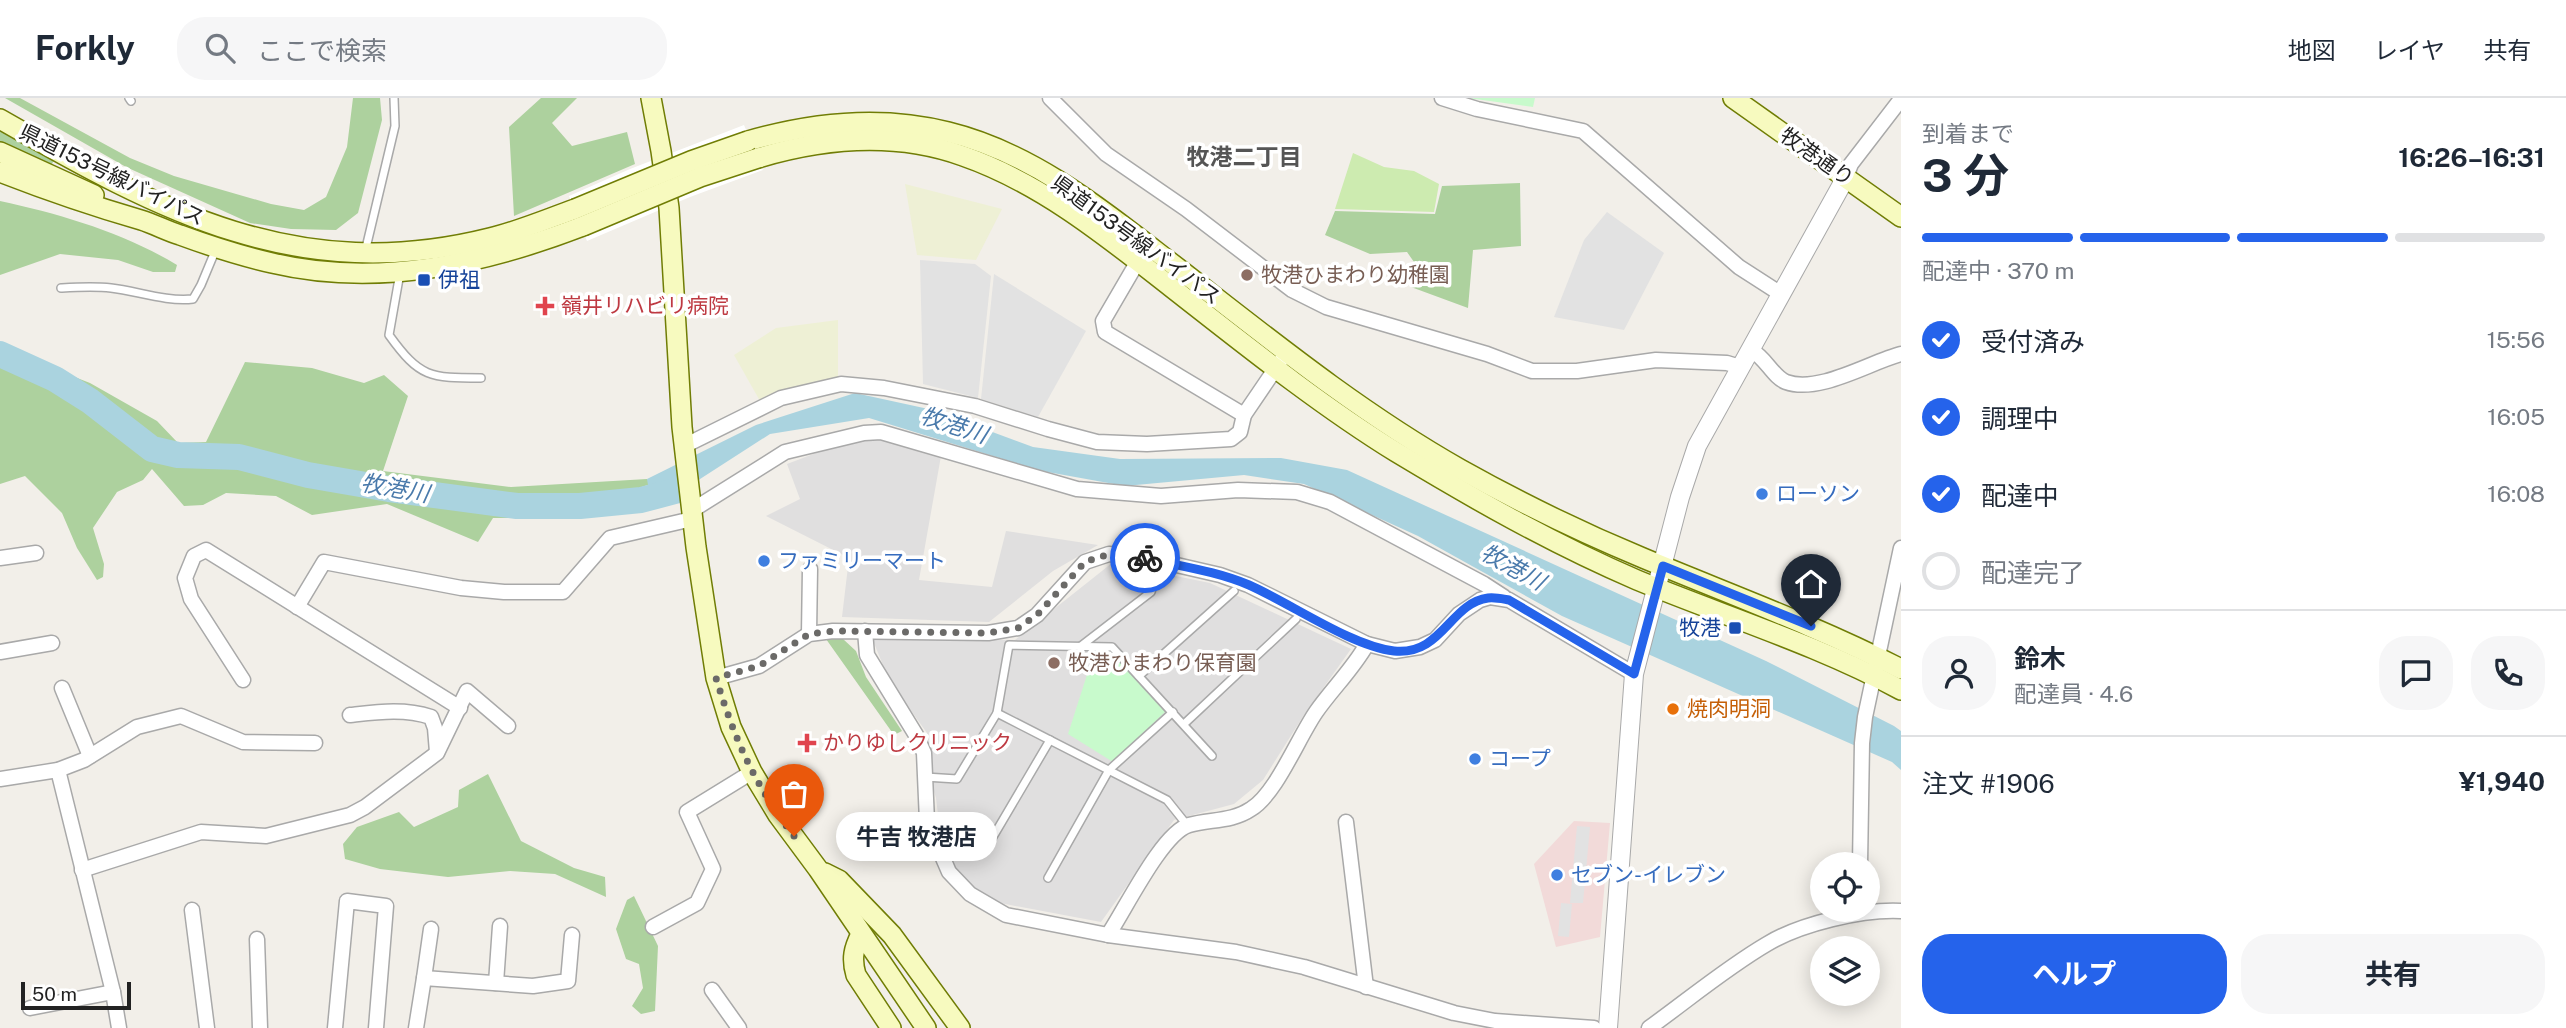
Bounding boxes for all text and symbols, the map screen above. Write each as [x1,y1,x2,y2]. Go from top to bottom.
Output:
search box [177,17,667,80]
text: Forkly [35,29,135,67]
icon: search [201,29,239,67]
text: ここで検索 [257,35,387,66]
text: 地図 [2288,36,2336,64]
text: レイヤ [2374,36,2445,64]
text: 共有 [2483,36,2531,64]
street label: 県道153号線バイパス [16,119,209,230]
text: 到着まで [1922,120,2014,147]
street label: 牧港通り [1776,122,1859,191]
text: 16:26–16:31 [2398,142,2545,173]
district label: 牧港二丁目 [1187,143,1302,170]
text: 3 分 [1922,148,2009,202]
street label: 県道153号線バイパス [1047,170,1226,309]
text: 配達中 · 370 m [1922,257,2074,284]
place label: 牧港ひまわり幼稚園 [1261,262,1450,287]
place label: 伊祖 [438,267,480,292]
marker: 牧港ひまわり幼稚園 [1239,267,1255,283]
marker: 伊祖 [416,272,432,288]
place label: 嶺井リハビリ病院 [561,293,729,318]
marker: 嶺井リハビリ病院 [535,296,555,316]
icon: check [1922,321,1960,359]
text: 受付済み [1981,326,2085,357]
text: 15:56 [2487,326,2545,353]
icon: check [1922,398,1960,436]
water label: 牧港川 [917,401,994,449]
text: 調理中 [1981,403,2059,434]
text: 16:05 [2487,403,2545,430]
water label: 牧港川 [359,468,434,507]
icon: check [1922,475,1960,513]
text: 配達中 [1981,480,2059,511]
text: 16:08 [2487,480,2545,507]
place label: ローソン [1776,481,1860,506]
marker: ローソン [1754,486,1770,502]
courier [1110,523,1180,593]
water label: 牧港川 [1477,538,1553,597]
icon: bike [1126,539,1164,577]
place label: ファミリーマート [778,548,946,573]
marker: ファミリーマート [756,553,772,569]
pin [1781,554,1841,626]
text: 配達完了 [1981,557,2085,588]
icon: home [1792,565,1830,603]
place label: 牧港 [1679,615,1721,640]
marker: 牧港 [1727,620,1743,636]
button: person [1922,636,1996,710]
button: chat [2379,636,2453,710]
button: phone [2471,636,2545,710]
text: 鈴木 [2014,643,2066,674]
place label: 牧港ひまわり保育園 [1068,650,1257,675]
marker: 牧港ひまわり保育園 [1046,655,1062,671]
text: 配達員 · 4.6 [2014,680,2133,707]
place label: 焼肉明洞 [1687,696,1771,721]
marker: 焼肉明洞 [1665,701,1681,717]
place label: かりゆしクリニック [823,730,1012,755]
marker: かりゆしクリニック [797,733,817,753]
place label: コープ [1489,746,1551,771]
marker: コープ [1467,751,1483,767]
pin [764,764,824,836]
text: ¥1,940 [2459,766,2545,797]
text: 注文 #1906 [1922,768,2055,799]
icon: bag [775,775,813,813]
callout: 牛吉 牧港店 [836,812,997,860]
text: 牛吉 牧港店 [856,823,977,850]
map controls [1810,852,1880,1006]
button: locate [1810,852,1880,922]
place label: セブン-イレブン [1571,862,1726,887]
marker: セブン-イレブン [1549,867,1565,883]
button: ヘルプ [1922,934,2227,1014]
button: 共有 [2241,934,2545,1014]
button: layers [1810,936,1880,1006]
scale bar [21,979,131,1011]
text: 50 m [32,983,77,1005]

